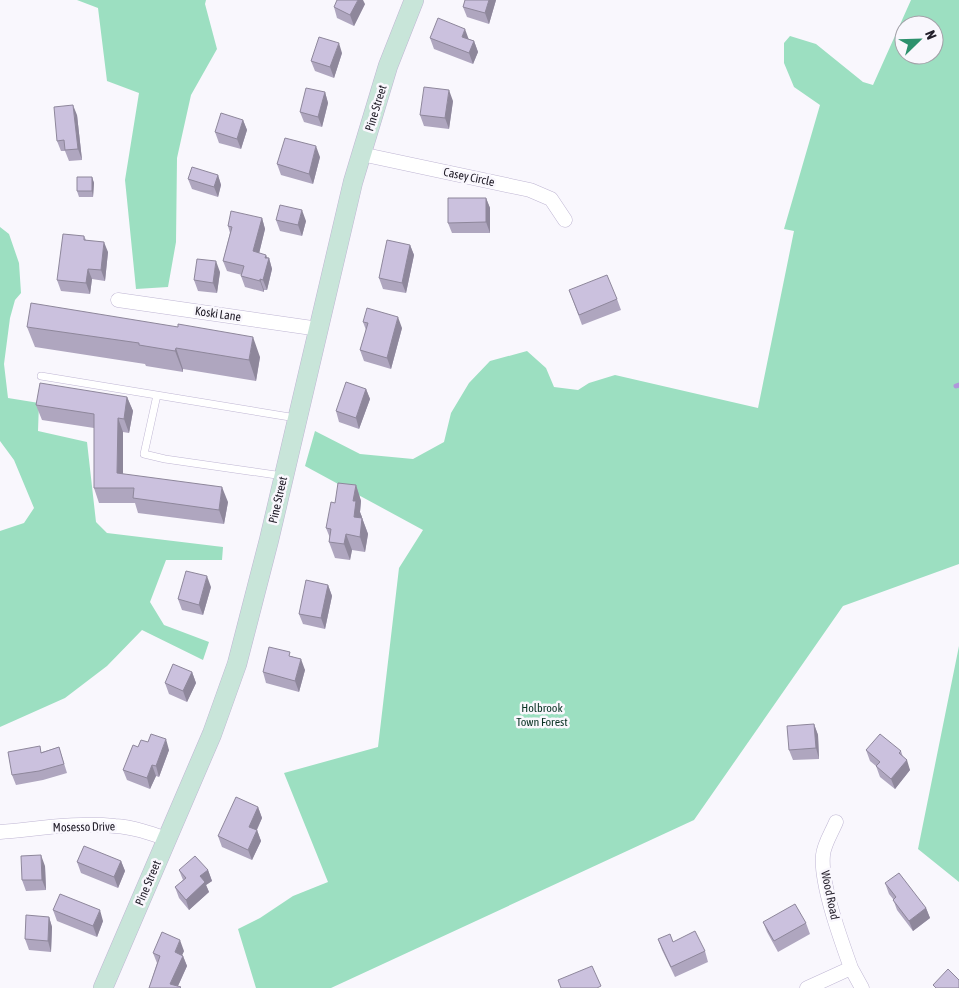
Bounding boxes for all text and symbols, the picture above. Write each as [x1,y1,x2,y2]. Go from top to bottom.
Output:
north arrow [894,15,944,65]
text: N [922,28,940,42]
street label: Pine Street [362,83,390,133]
street label: Casey Circle [442,165,496,189]
street label: Koski Lane [194,304,242,324]
street label: Pine Street [266,475,290,525]
park label: Holbrook Town Forest [516,701,568,729]
street label: Mosesso Drive [53,819,115,835]
street label: Pine Street [132,858,164,908]
street label: Wood Road [818,869,842,921]

